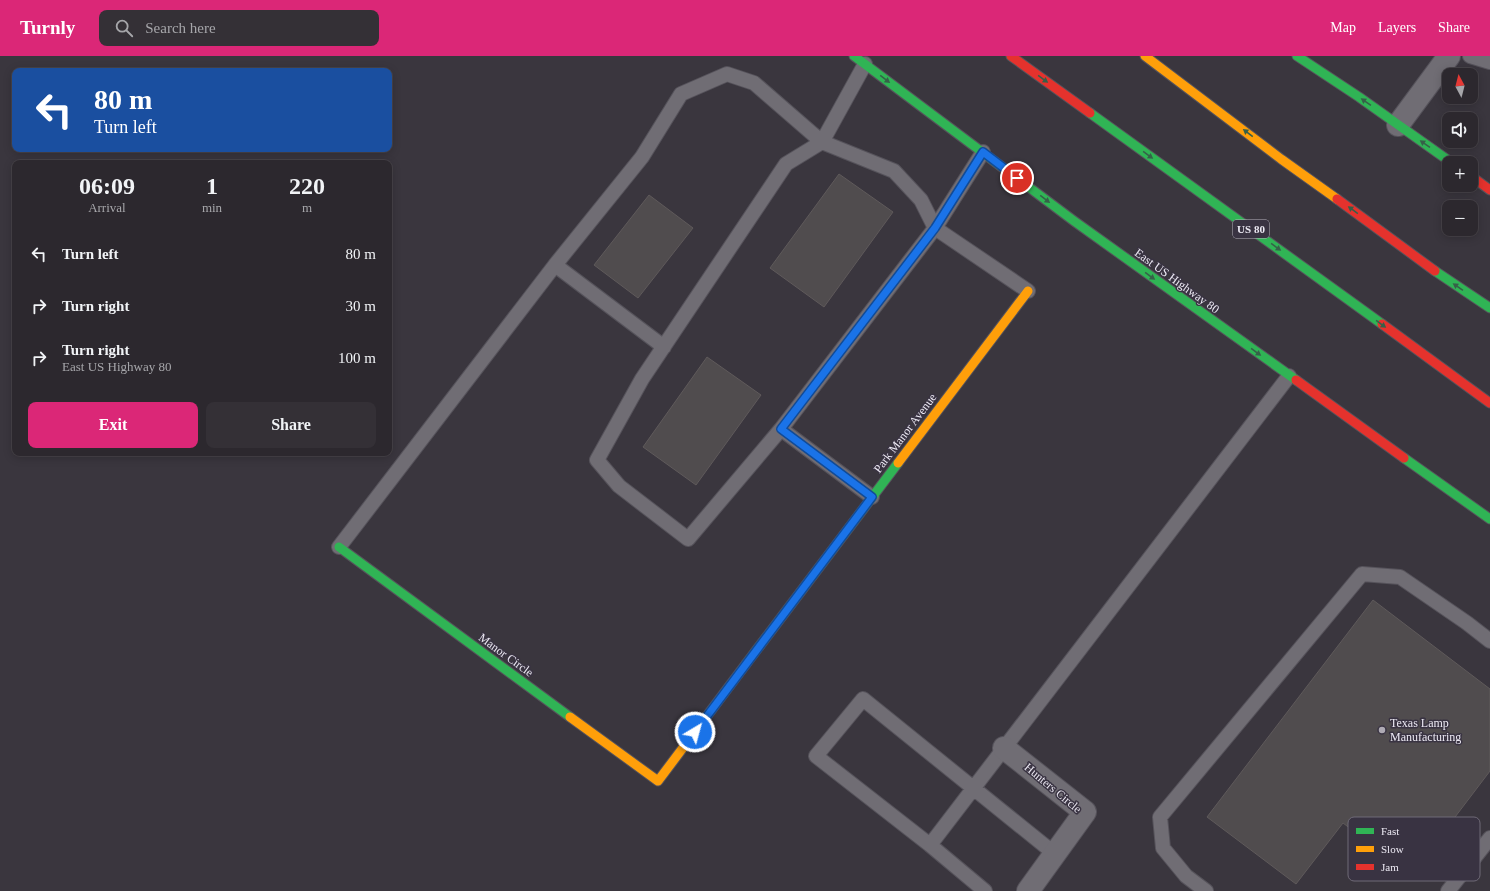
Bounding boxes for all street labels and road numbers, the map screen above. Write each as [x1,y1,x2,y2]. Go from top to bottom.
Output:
road number: US 80 [1233,220,1269,238]
street label: East US Highway 80 [1132,246,1222,316]
street label: Park Manor Avenue [871,391,939,475]
street label: Manor Circle [476,630,536,680]
street label: Hunters Circle [1022,760,1084,816]

